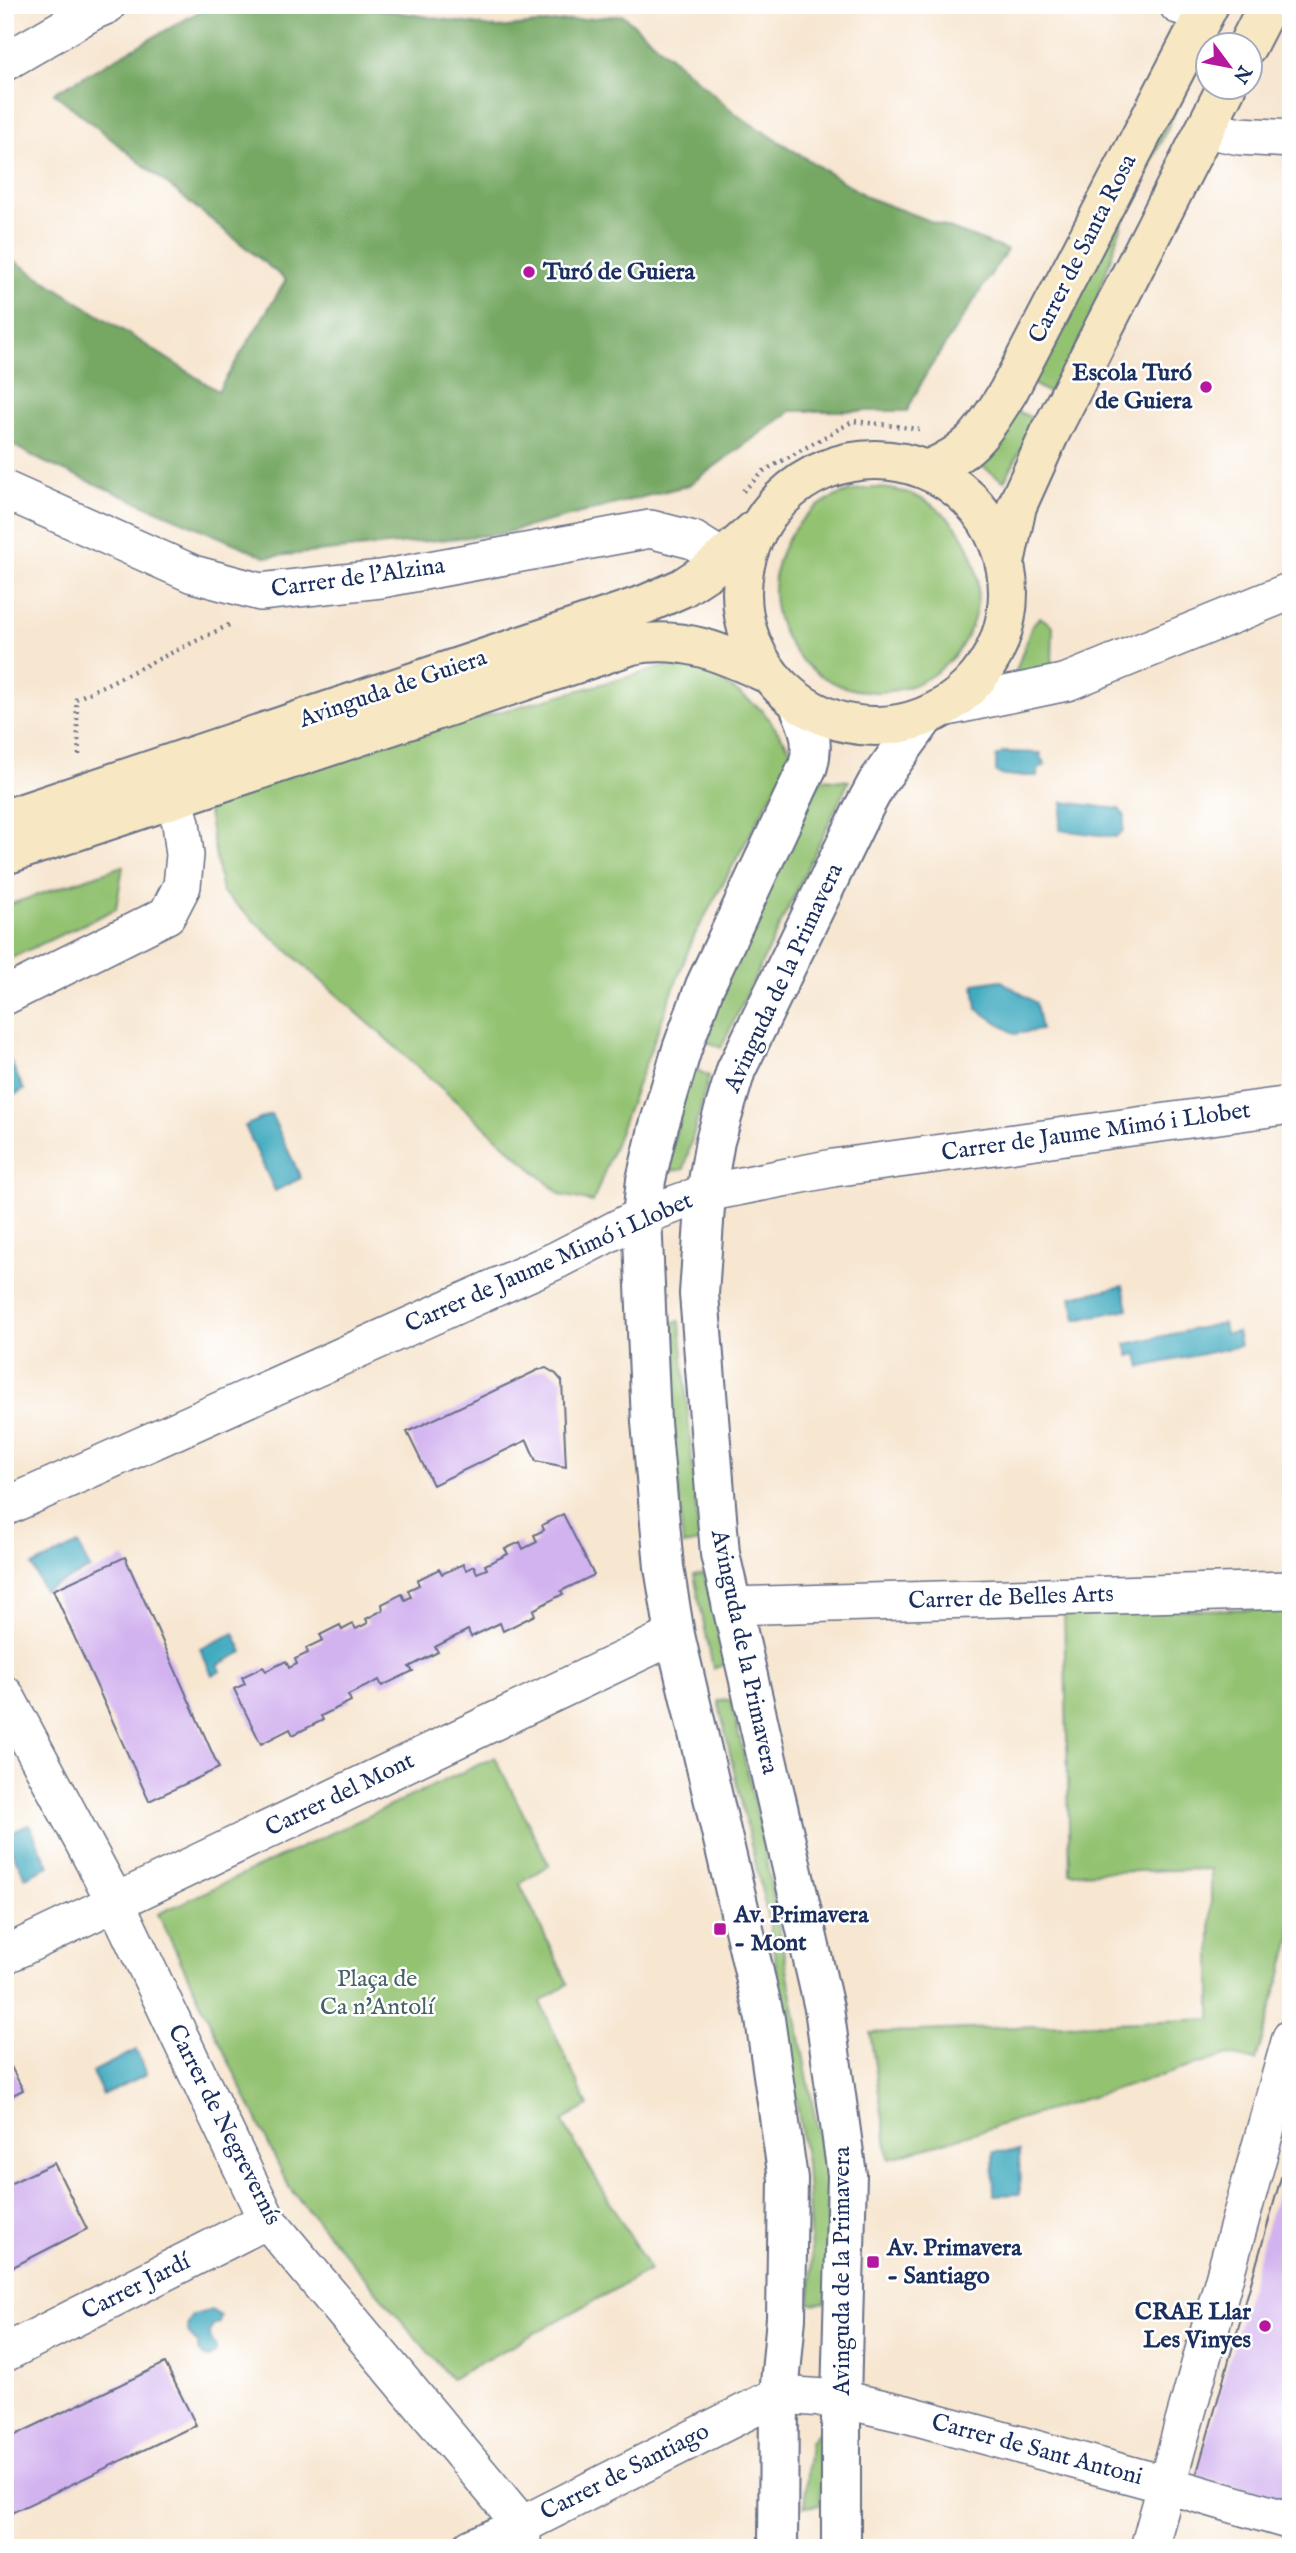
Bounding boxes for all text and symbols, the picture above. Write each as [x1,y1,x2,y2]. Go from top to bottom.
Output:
north arrow [1194,32,1264,102]
text: N [1227,60,1257,88]
street label: Carrer de Santa Rosa [1022,149,1144,349]
place label: Turó de Guiera [542,257,696,288]
marker: Turó de Guiera [521,264,537,280]
place label: Escola Turó de Guiera [1072,358,1193,417]
marker: Escola Turó de Guiera [1198,379,1214,395]
street label: Carrer de l'Alzina [269,550,447,606]
street label: Avinguda de Guiera [294,642,492,736]
street label: Avinguda de la Primavera [717,858,851,1098]
street label: Carrer de Jaume Mimó i Llobet [939,1095,1253,1169]
street label: Carrer de Jaume Mimó i Llobet [400,1185,698,1341]
street label: Avinguda de la Primavera [703,1526,785,1778]
street label: Carrer de Belles Arts [908,1579,1114,1617]
street label: Carrer del Mont [260,1746,420,1844]
place label: Av. Primavera - Mont [733,1900,869,1959]
marker: Av. Primavera - Mont [712,1921,728,1937]
park label: Plaça de Ca n'Antolí [320,1964,436,2023]
street label: Carrer de Negrevernís [160,2019,288,2231]
street label: Avinguda de la Primavera [827,2146,858,2397]
place label: Av. Primavera - Santiago [886,2233,1022,2292]
street label: Carrer Jardí [76,2246,197,2328]
marker: Av. Primavera - Santiago [865,2254,881,2270]
place label: CRAE Llar Les Vinyes [1135,2297,1252,2356]
marker: CRAE Llar Les Vinyes [1257,2318,1273,2334]
street label: Carrer de Sant Antoni [928,2407,1146,2493]
street label: Carrer de Santiago [535,2416,715,2528]

